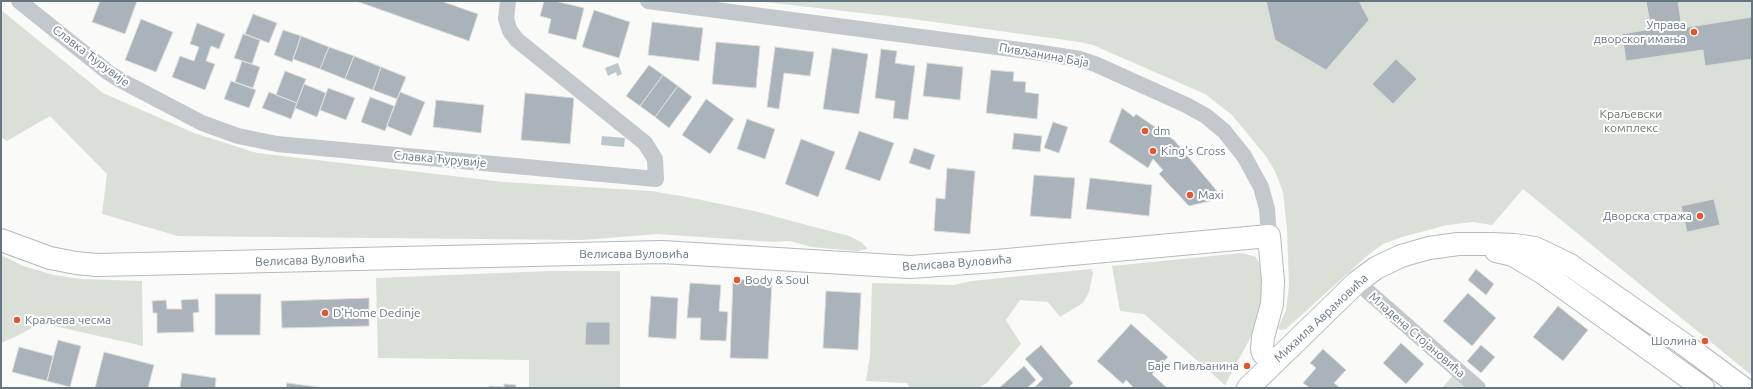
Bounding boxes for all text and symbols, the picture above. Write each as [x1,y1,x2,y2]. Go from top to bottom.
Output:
place label: Управа дворског имања [1594,18,1686,46]
street label: Славка Ћурувије [50,22,132,90]
marker: Управа дворског имања [1689,27,1699,37]
street label: Пивљанина Баја [998,40,1090,70]
park label: Краљевски комплекс [1600,107,1662,135]
place label: dm [1153,124,1170,138]
marker: dm [1140,126,1150,136]
place label: King's Cross [1161,144,1225,158]
marker: King's Cross [1148,146,1158,156]
street label: Славка Ћурувије [393,148,487,170]
place label: Maxi [1198,188,1224,202]
marker: Maxi [1185,190,1195,200]
place label: Дворска стража [1603,209,1692,223]
marker: Дворска стража [1695,211,1705,221]
street label: Велисава Вуловића [579,247,689,261]
street label: Велисава Вуловића [255,251,365,269]
street label: Велисава Вуловића [902,252,1012,274]
street label: Михаила Аврамовића [1271,271,1371,365]
place label: Body & Soul [745,273,809,287]
marker: Body & Soul [732,275,742,285]
street label: Младена Стојановића [1366,289,1468,381]
place label: D'Home Dedinje [333,306,421,320]
marker: D'Home Dedinje [320,308,330,318]
place label: Краљева чесма [25,313,111,327]
marker: Краљева чесма [12,315,22,325]
place label: Шолина [1651,334,1697,348]
marker: Шолина [1700,336,1710,346]
place label: Баје Пивљанина [1147,359,1239,373]
marker: Баје Пивљанина [1242,361,1252,371]

